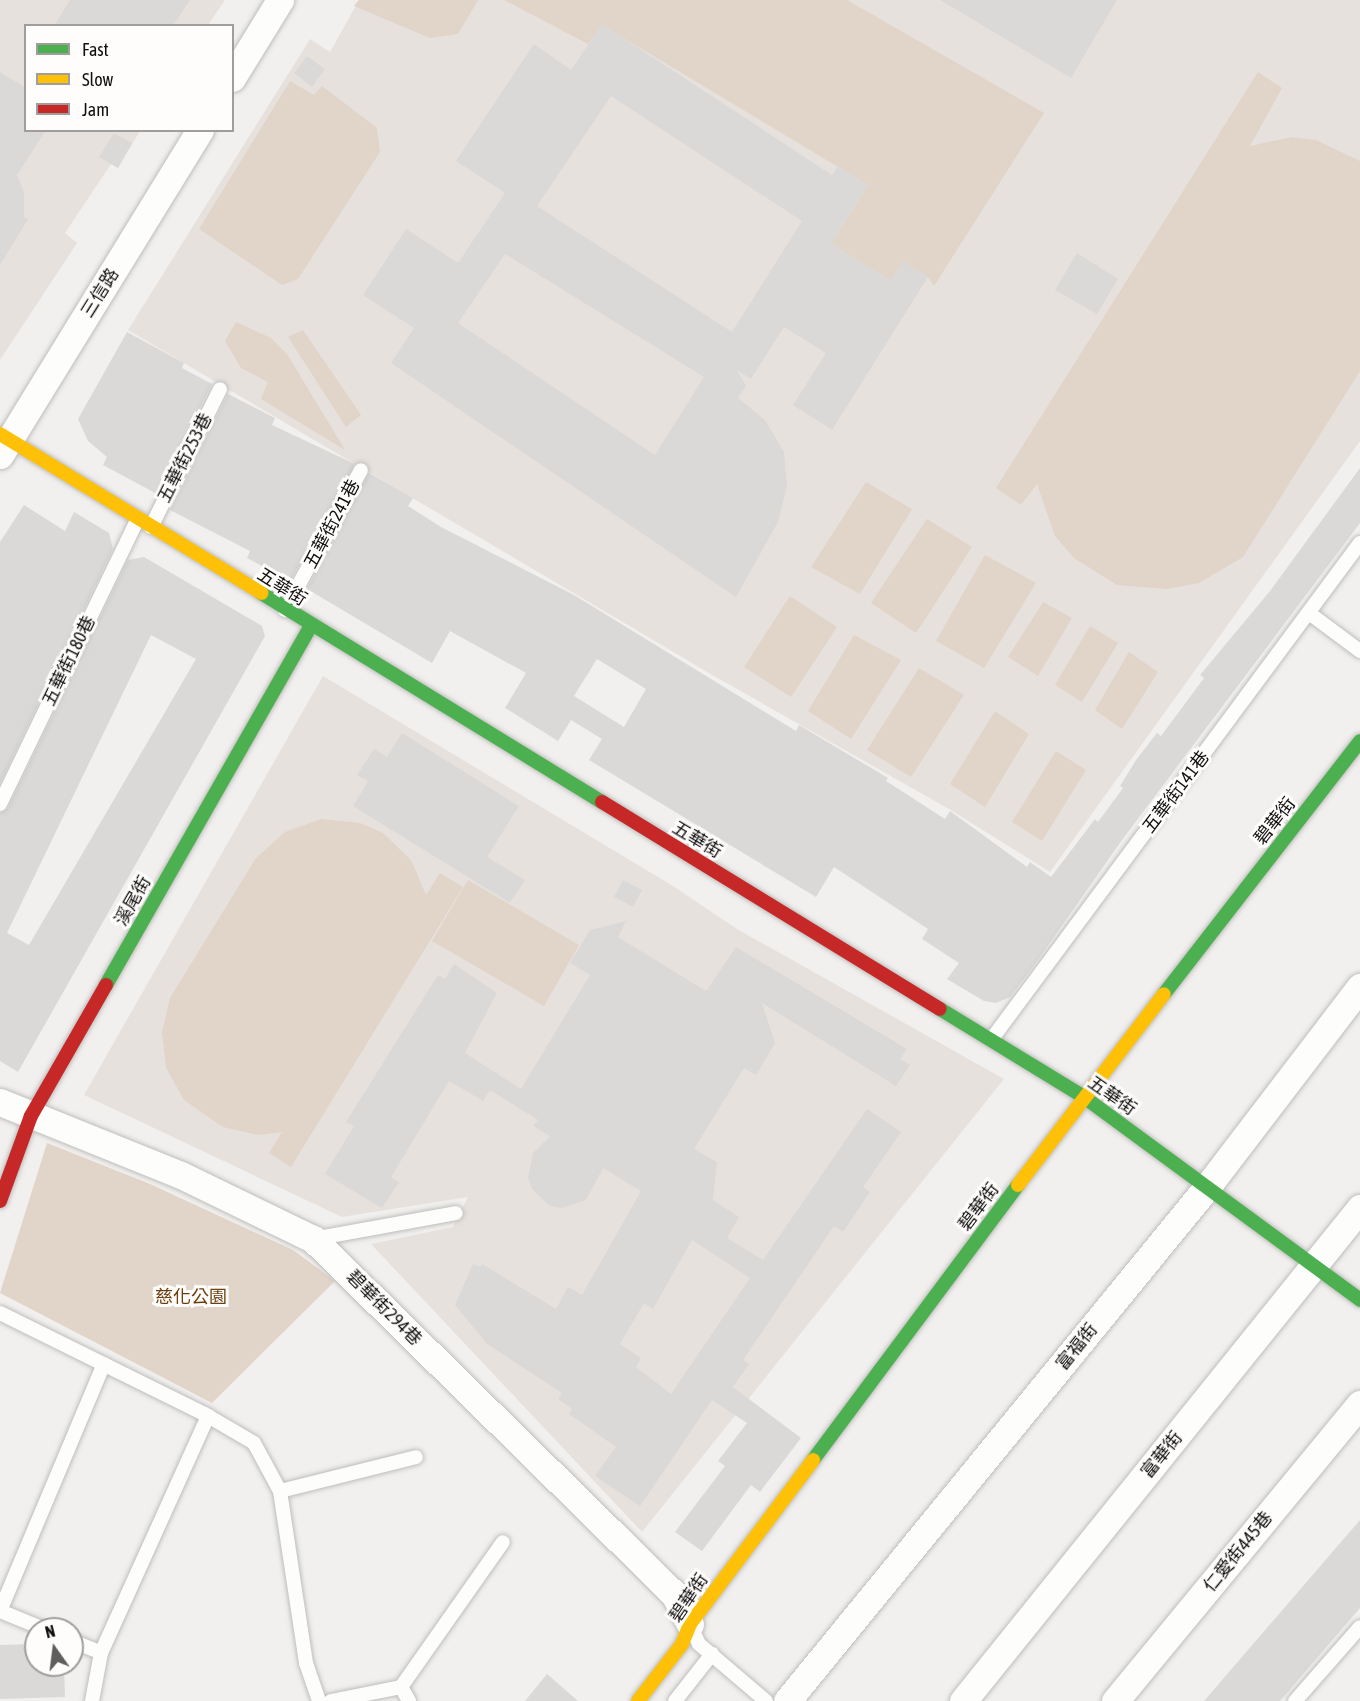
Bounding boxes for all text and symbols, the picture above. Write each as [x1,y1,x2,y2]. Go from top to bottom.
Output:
legend [24,24,234,132]
text: Fast [82,39,109,60]
text: Slow [82,69,113,90]
text: Jam [82,99,109,120]
street label: 三信路 [77,264,123,322]
street label: 五華街253巷 [153,410,217,506]
street label: 五華街241巷 [300,476,364,572]
street label: 五華街 [253,564,311,610]
street label: 五華街180巷 [38,613,100,709]
street label: 五華街141巷 [1138,747,1214,837]
street label: 碧華街 [1250,793,1300,849]
street label: 五華街 [668,817,726,863]
street label: 溪尾街 [110,872,156,930]
street label: 五華街 [1084,1072,1140,1120]
street label: 碧華街 [954,1179,1004,1235]
street label: 碧華街294巷 [342,1266,426,1350]
park label: 慈化公園 [155,1286,227,1308]
street label: 富福街 [1052,1319,1102,1375]
street label: 富華街 [1137,1427,1187,1483]
street label: 仁愛街445巷 [1199,1507,1277,1597]
street label: 碧華街 [665,1570,713,1626]
north arrow [24,1617,84,1677]
text: N [43,1622,57,1641]

